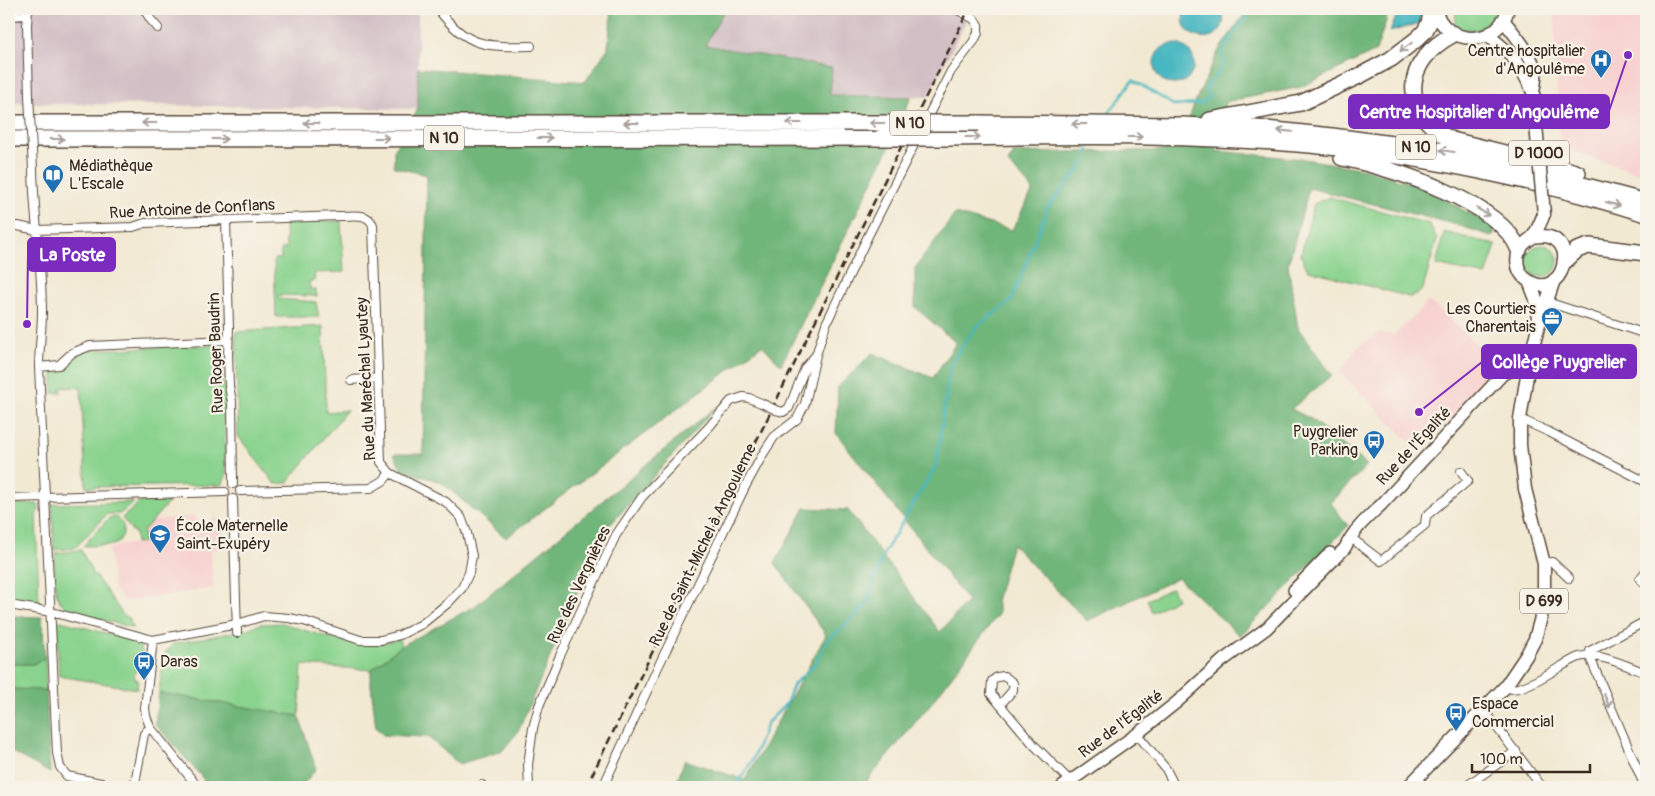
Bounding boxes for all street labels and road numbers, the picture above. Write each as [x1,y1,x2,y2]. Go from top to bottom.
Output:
road number: N 10 [890,110,930,136]
road number: N 10 [424,126,464,150]
road number: N 10 [1396,134,1436,160]
road number: D 1000 [1509,140,1569,166]
street label: Rue Antoine de Conflans [109,195,275,223]
street label: Rue Roger Baudrin [204,292,228,414]
street label: Rue du Maréchal Lyautey [352,297,380,461]
street label: Rue de l'Égalité [1372,402,1456,490]
street label: Rue de Saint-Michel à Angouleme [645,440,761,650]
street label: Rue des Vergnières [543,523,615,647]
road number: D 699 [1520,588,1568,614]
street label: Rue de l'Égalité [1075,686,1167,762]

